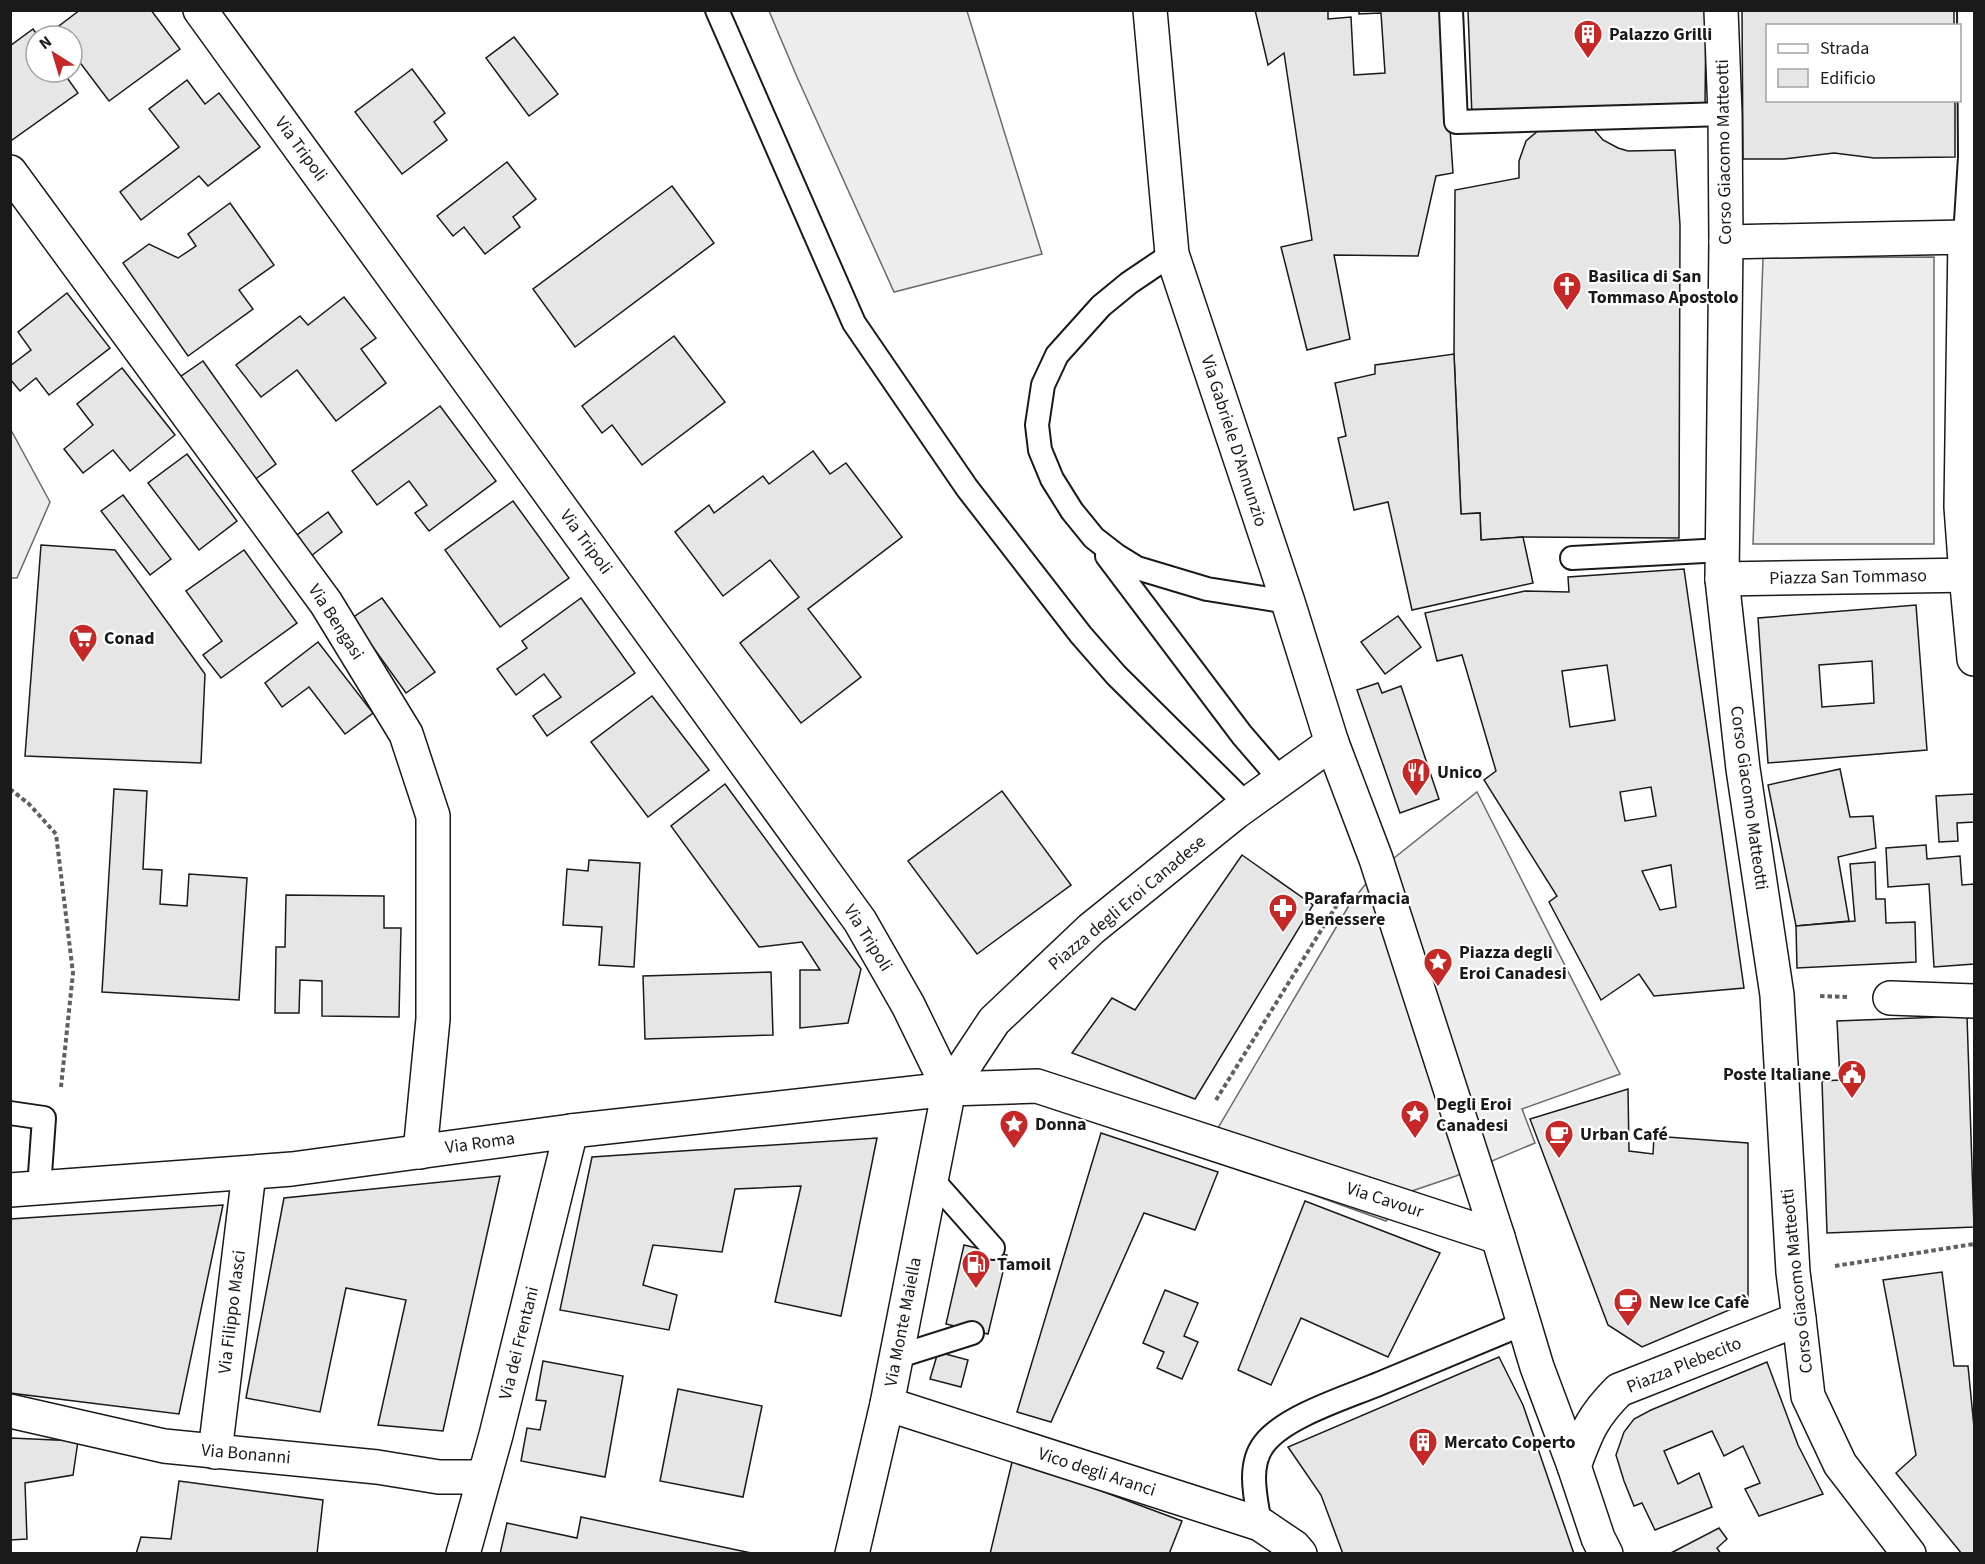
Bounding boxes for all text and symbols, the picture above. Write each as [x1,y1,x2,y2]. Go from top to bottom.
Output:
building icon: Palazzo Grilli [1572,18,1604,60]
place label: Palazzo Grilli [1609,22,1712,47]
north arrow [24,24,84,84]
legend [1766,24,1961,102]
text: N [35,31,56,55]
text: Strada [1820,36,1869,61]
street label: Corso Giacomo Matteotti [1710,59,1738,245]
text: Edificio [1820,66,1876,91]
street label: Via Tripoli [269,111,333,187]
place label: Basilica di San Tommaso Apostolo [1588,264,1738,310]
church icon: Basilica di San Tommaso Apostolo [1551,270,1583,312]
street label: Via Gabriele D'Annunzio [1194,352,1274,530]
street label: Via Tripoli [554,504,618,580]
street label: Piazza San Tommaso [1769,563,1927,591]
street label: Via Bengasi [302,579,370,665]
supermarket icon: Conad [67,622,99,664]
place label: Conad [104,626,155,651]
street label: Corso Giacomo Matteotti [1724,704,1774,892]
restaurant icon: Unico [1400,756,1432,798]
place label: Unico [1437,760,1482,785]
street label: Piazza degli Eroi Canadese [1043,830,1211,976]
place label: Parafarmacia Benessere [1304,886,1410,932]
pharmacy icon: Parafarmacia Benessere [1267,892,1299,934]
street label: Via Tripoli [838,900,898,976]
place label: Piazza degli Eroi Canadesi [1459,940,1567,986]
place icon: Piazza degli Eroi Canadesi [1422,946,1454,988]
public building icon: Poste Italiane [1836,1058,1868,1100]
place label: Poste Italiane [1723,1062,1831,1087]
place label: Degli Eroi Canadesi [1436,1092,1512,1138]
place icon: Degli Eroi Canadesi [1399,1098,1431,1140]
place icon: Donna [998,1108,1030,1150]
place label: Donna [1035,1112,1087,1137]
cafe icon: Urban Café [1543,1118,1575,1160]
place label: Urban Café [1580,1122,1668,1147]
street label: Via Roma [444,1126,516,1160]
street label: Via Cavour [1343,1176,1428,1224]
street label: Corso Giacomo Matteotti [1775,1187,1819,1375]
fuel station icon: Tamoil [960,1248,992,1290]
street label: Via Filippo Masci [212,1249,252,1375]
place label: Tamoil [997,1252,1051,1277]
street label: Via Monte Maiella [878,1255,928,1389]
street label: Via dei Frentani [493,1284,545,1402]
cafe icon: New Ice Cafè [1612,1286,1644,1328]
place label: New Ice Cafè [1649,1290,1749,1315]
street label: Piazza Plebecito [1623,1331,1745,1399]
building icon: Mercato Coperto [1407,1426,1439,1468]
place label: Mercato Coperto [1444,1430,1575,1455]
street label: Via Bonanni [200,1438,292,1470]
street label: Vico degli Aranci [1035,1441,1159,1503]

